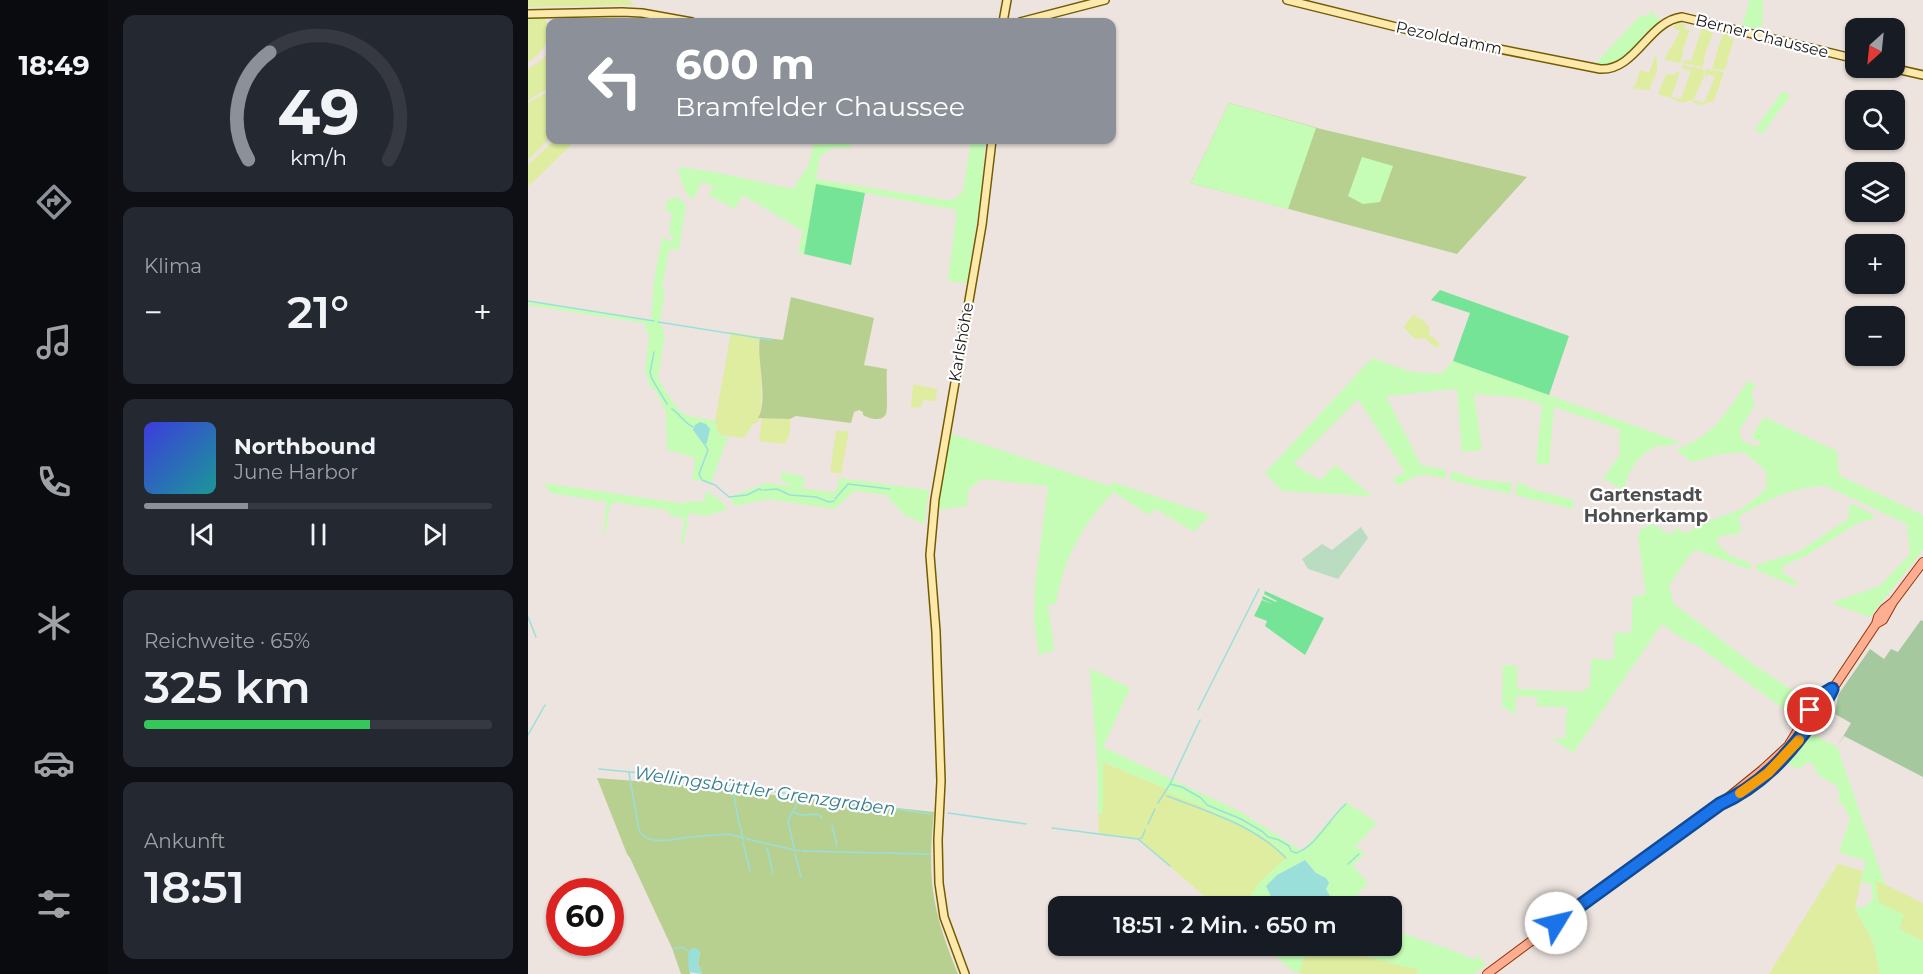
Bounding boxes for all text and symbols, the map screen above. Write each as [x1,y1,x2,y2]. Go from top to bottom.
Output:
street label: Berner Chaussee [1694,10,1830,62]
street label: Pezolddamm [1394,17,1504,59]
north arrow [1845,18,1905,78]
map controls [1845,18,1905,366]
text: 600 m [675,38,815,90]
icon: left [576,42,654,120]
text: 18:49 [18,49,90,82]
text: 49 [277,75,359,151]
text: Bramfelder Chaussee [675,90,965,123]
button: search [1845,90,1905,150]
text: km/h [289,145,347,171]
button: layers [1845,162,1905,222]
icon: directions [33,181,75,223]
button: + [1845,234,1905,294]
text: Klima [144,254,202,278]
text: 21° [287,284,349,339]
text: − [144,292,163,332]
text: + [473,292,492,332]
street label: Karlshöhe [945,301,977,383]
button: − [1845,306,1905,366]
icon: music [33,321,75,363]
text: Northbound [234,433,376,460]
text: June Harbor [234,460,358,484]
icon: phone [33,461,75,503]
district label: Gartenstadt Hohnerkamp [1584,484,1708,527]
icon: previous [186,518,219,551]
icon: pause [302,518,335,551]
icon: next [418,518,451,551]
icon: climate [33,602,75,644]
text: Reichweite · 65% [144,629,310,653]
text: 325 km [144,659,311,714]
pin [1784,684,1835,735]
icon: arrive [1793,693,1826,726]
icon: car [33,742,75,784]
water label: Wellingsbüttler Grenzgraben [633,762,897,820]
text: Ankunft [144,829,225,853]
text: 18:51 [144,859,245,914]
speed limit sign: 60 [546,878,624,956]
icon: filters [33,883,75,925]
position arrow [1524,891,1588,955]
text: 18:51 · 2 Min. · 650 m [1113,912,1337,939]

